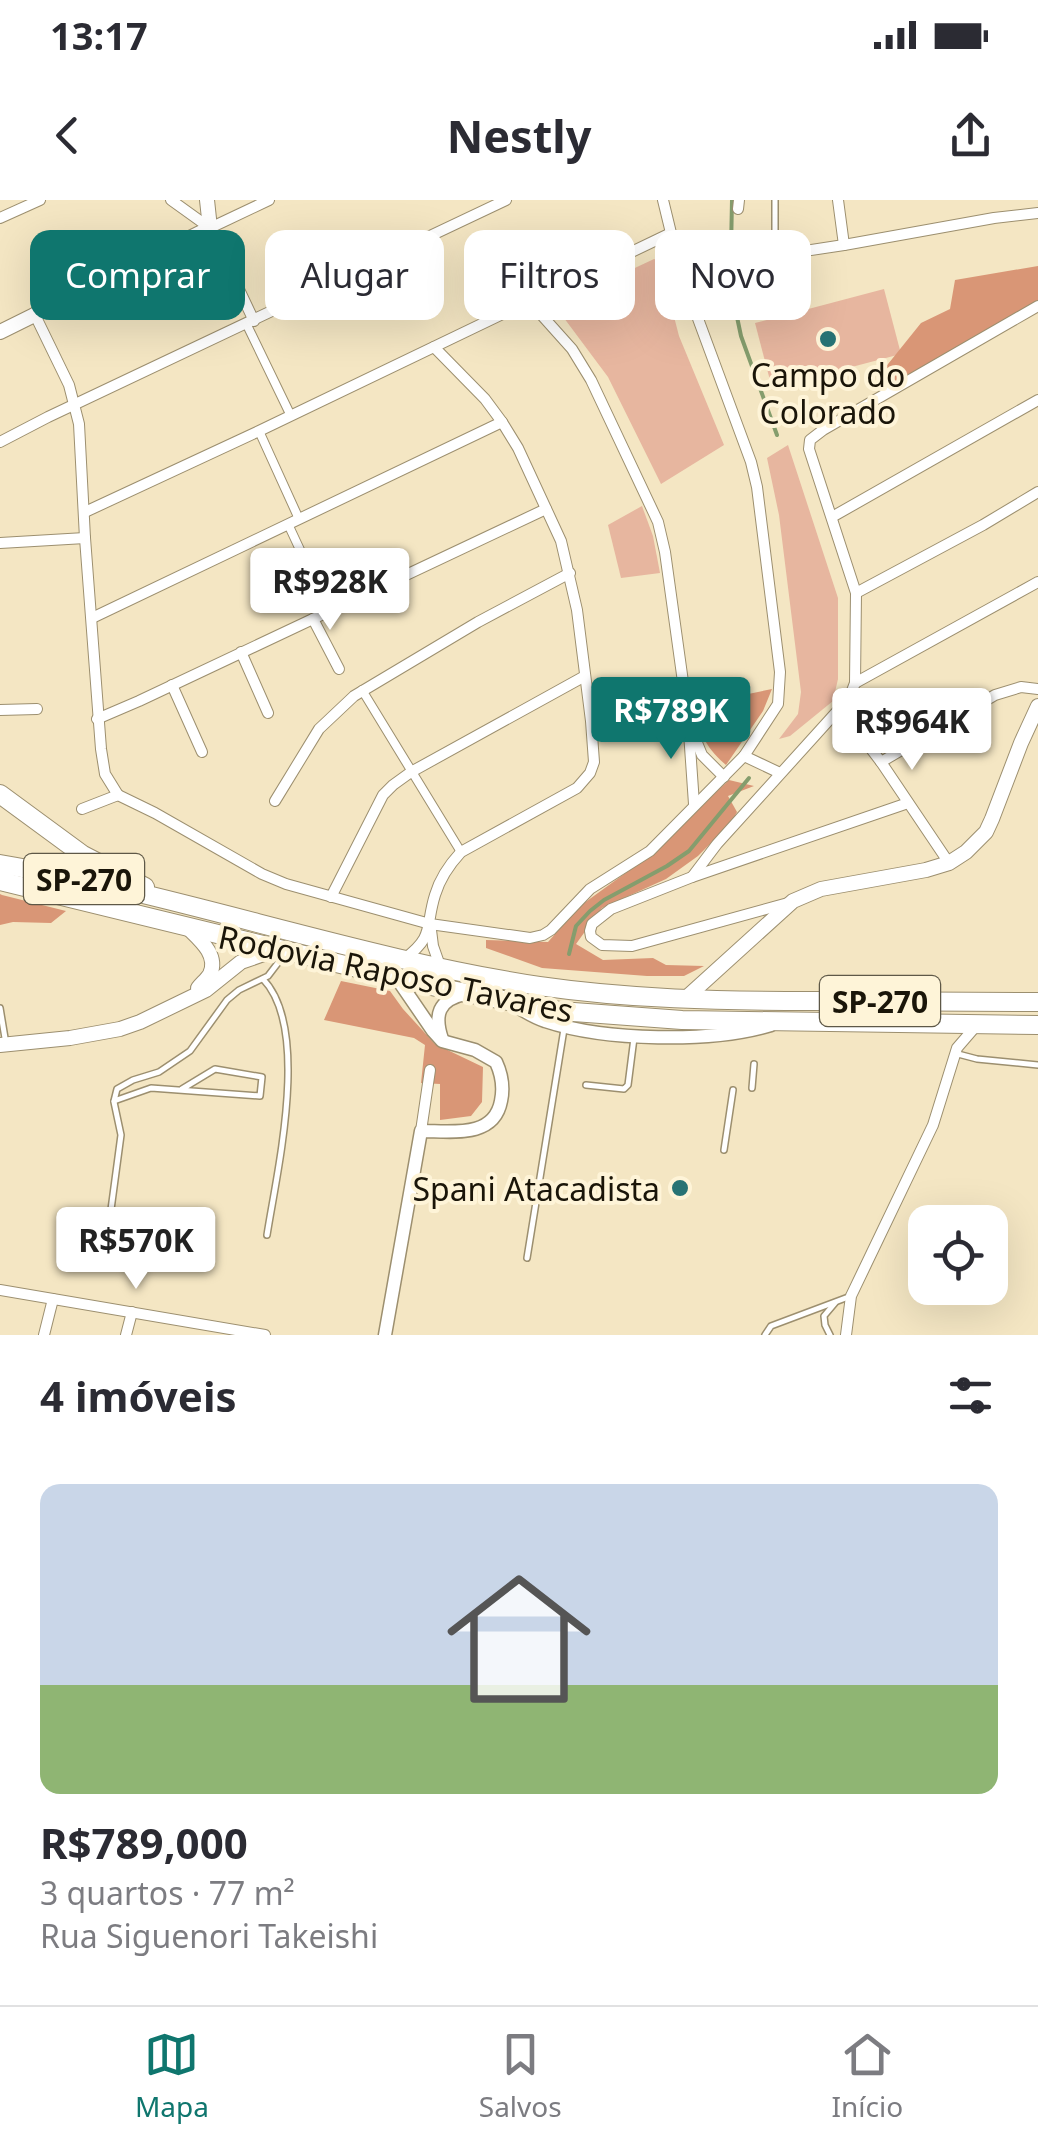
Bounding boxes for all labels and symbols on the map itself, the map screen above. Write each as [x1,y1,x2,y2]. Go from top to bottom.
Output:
marker: Campo do Colorado [817,328,839,350]
place label: Campo do Colorado [751,353,905,433]
pin: R$928K [249,548,411,633]
pin: R$789K [590,677,752,762]
pin: R$964K [831,688,993,773]
road number: SP-270 [24,854,144,904]
street label: Rodovia Raposo Tavares [215,914,577,1032]
road number: SP-270 [820,976,940,1026]
place label: Spani Atacadista [412,1167,660,1210]
marker: Spani Atacadista [669,1177,691,1199]
pin: R$570K [55,1207,217,1292]

